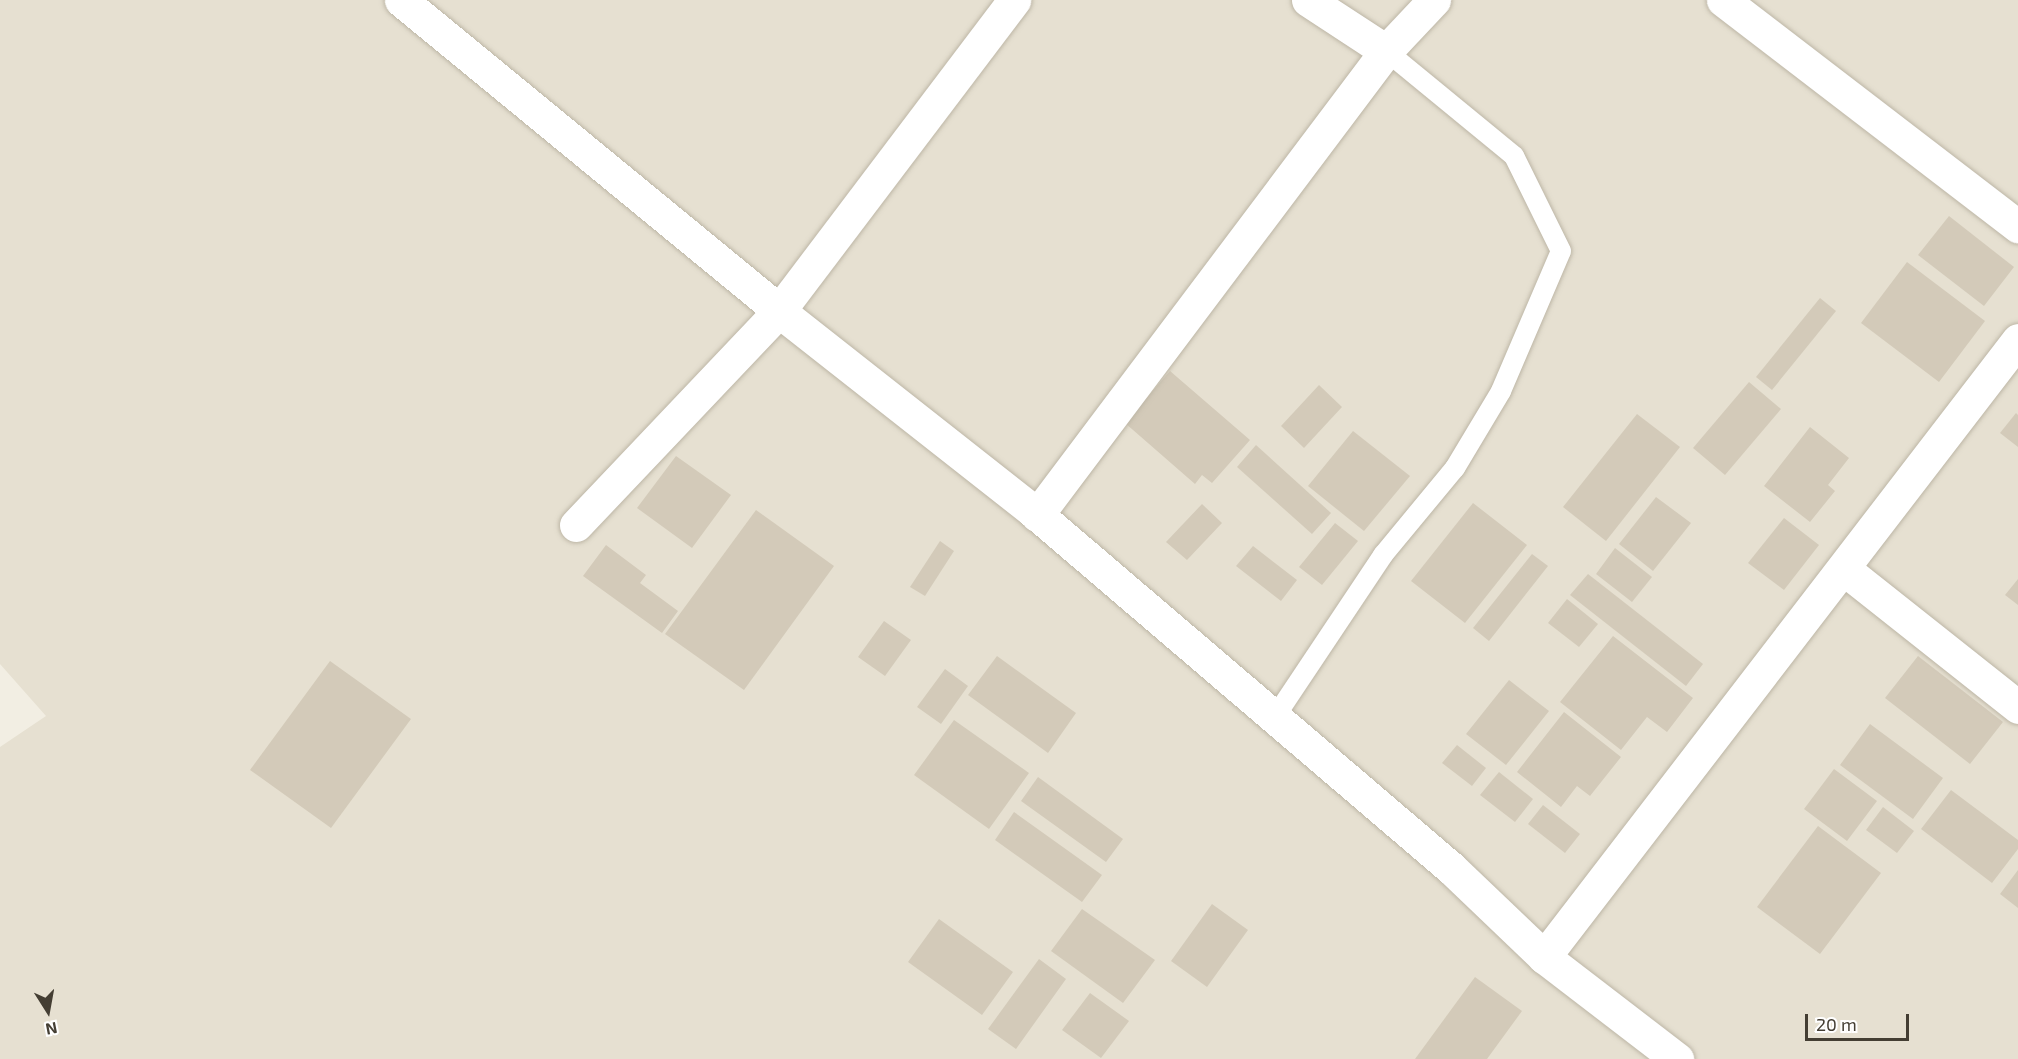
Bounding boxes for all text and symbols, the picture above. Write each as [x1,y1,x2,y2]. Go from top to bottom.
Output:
north arrow [18,981,78,1041]
scale bar [1808,1002,1912,1040]
text: 20 m [1816,1013,1857,1035]
text: N [44,1019,59,1040]

